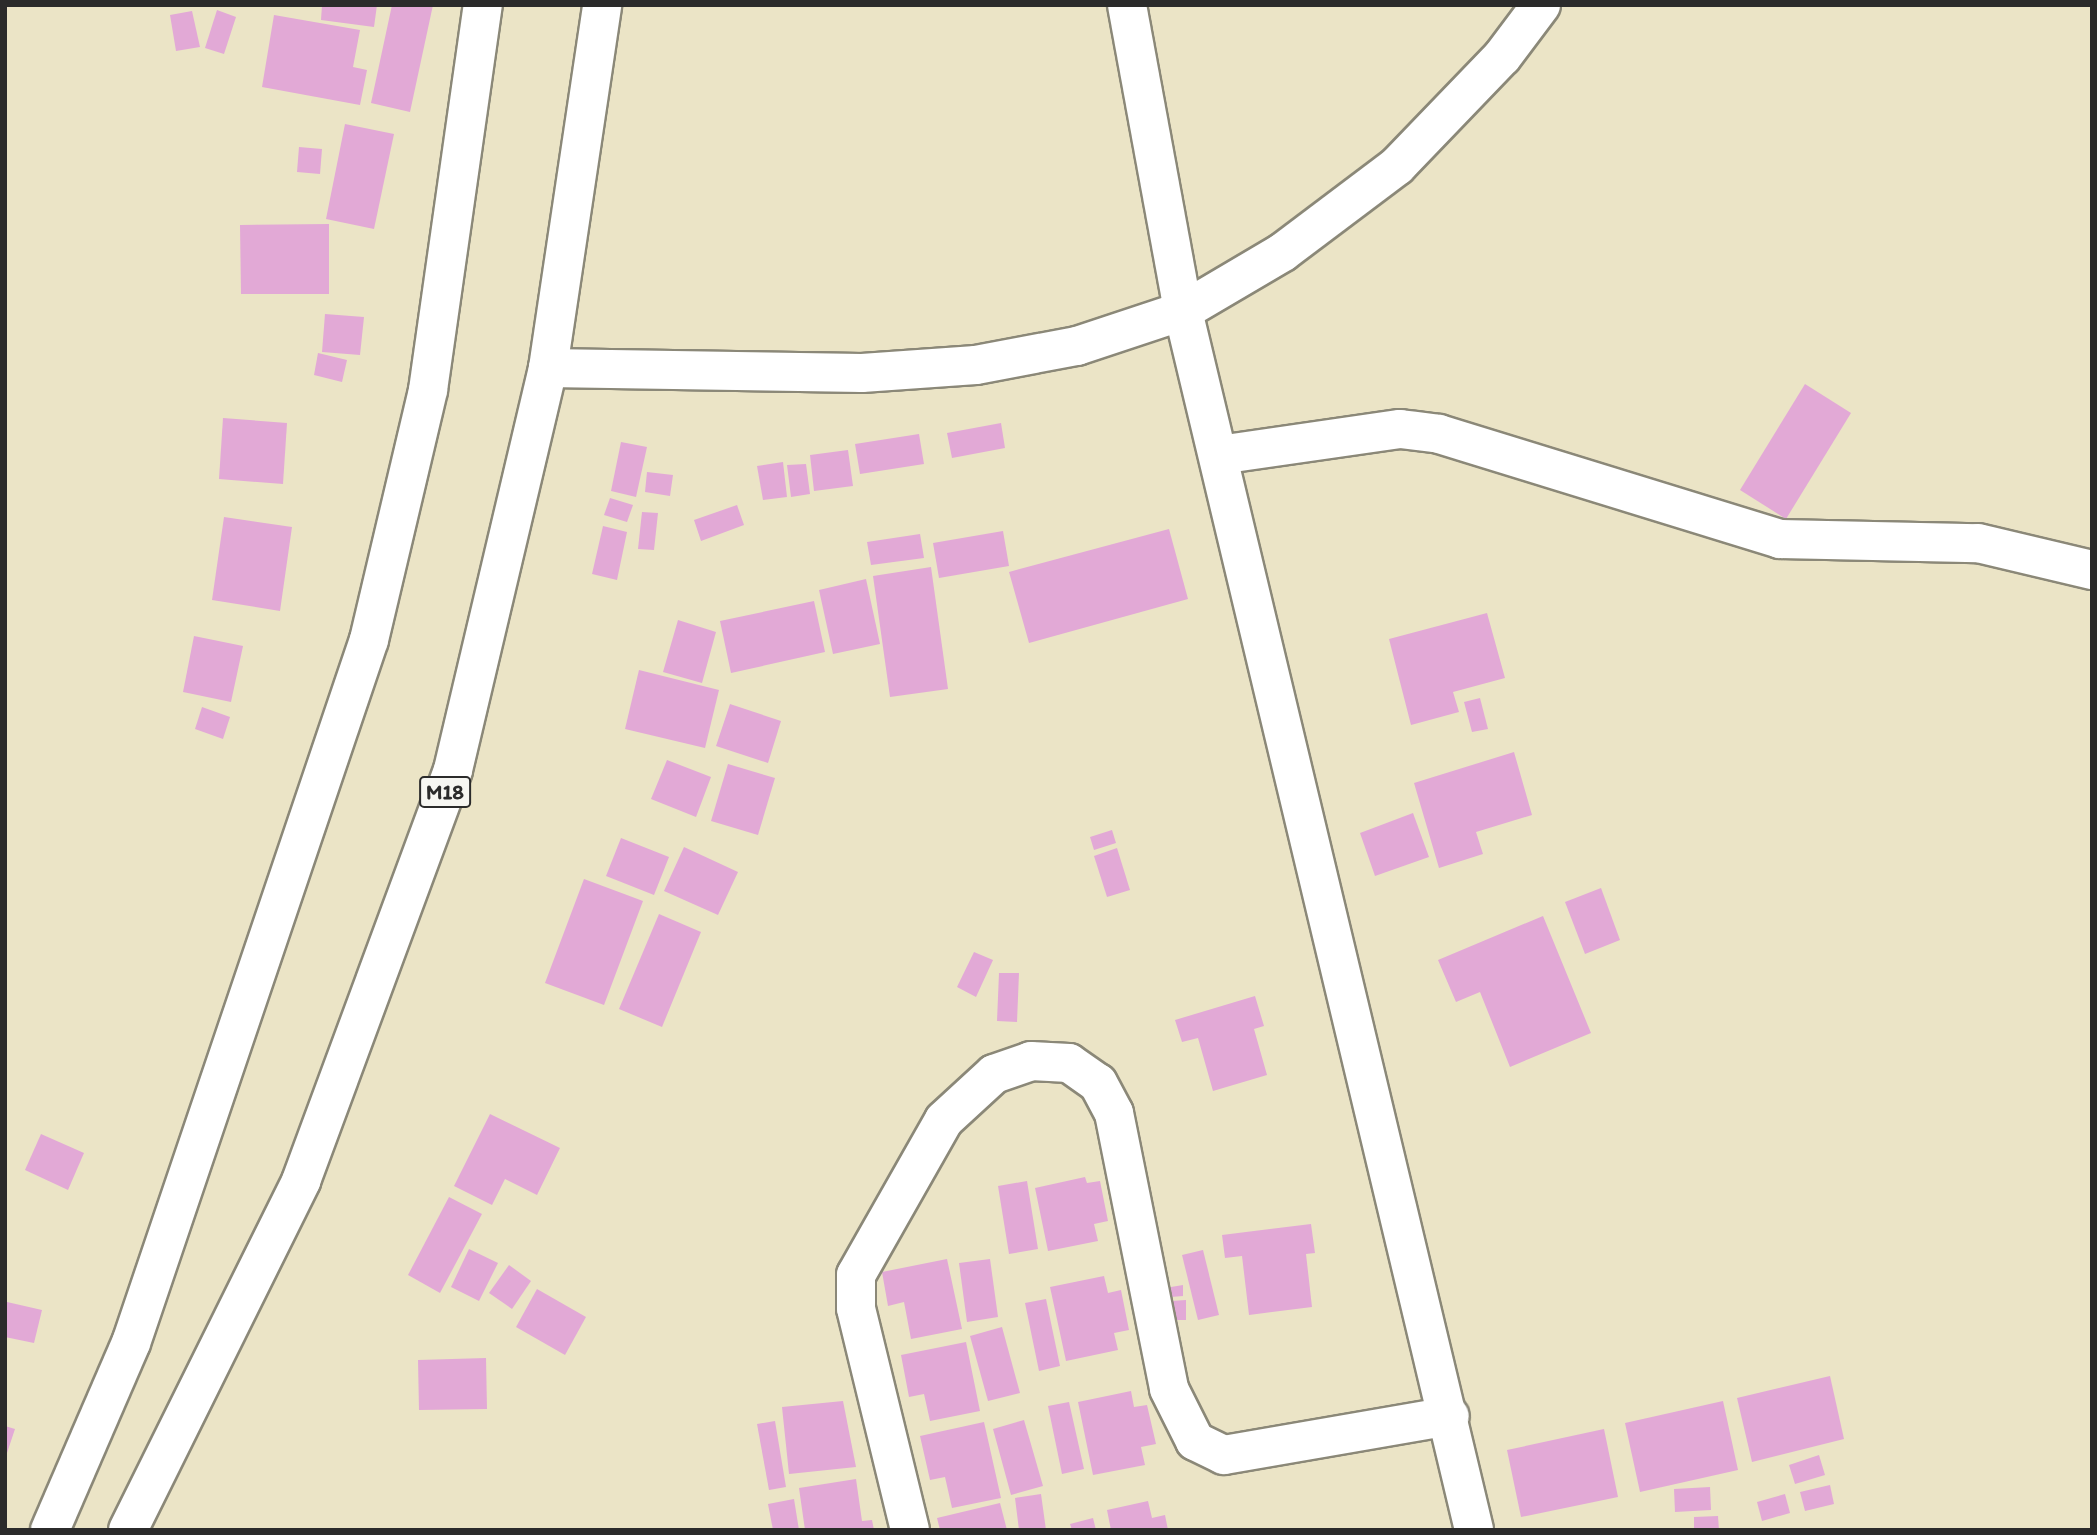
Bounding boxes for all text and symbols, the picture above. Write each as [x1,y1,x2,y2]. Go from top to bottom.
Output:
road number: M18 [419,774,471,810]

